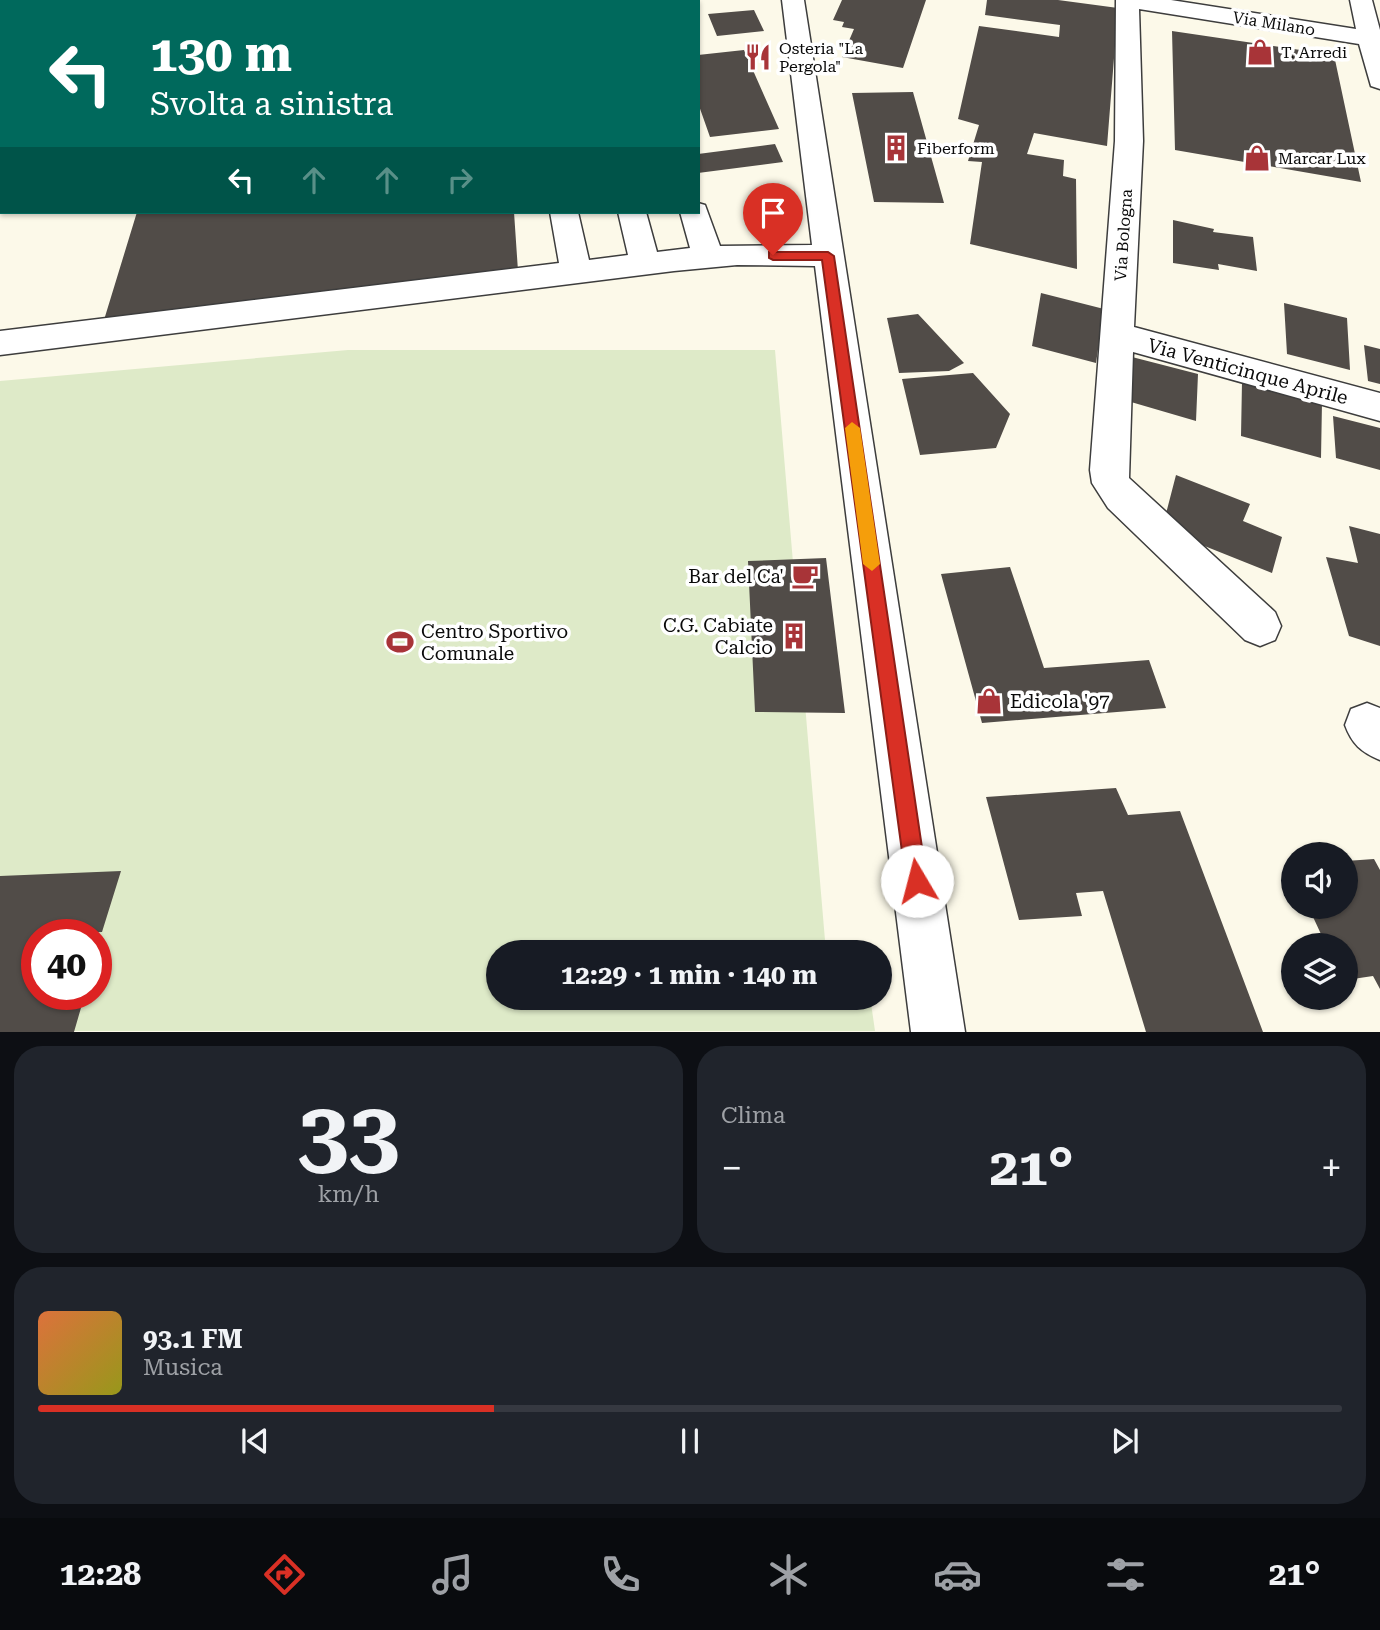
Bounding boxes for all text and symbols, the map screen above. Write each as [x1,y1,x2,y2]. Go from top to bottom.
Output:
street label: Via Milano [1231,8,1317,39]
text: 130 m [150,26,292,83]
icon: left [35,28,126,119]
shop icon: T. Arredi [1245,37,1275,67]
place label: Osteria "La Pergola" [779,39,863,76]
restaurant icon: Osteria "La Pergola" [743,42,773,72]
place label: T. Arredi [1281,43,1347,62]
text: Svolta a sinistra [150,85,393,123]
building icon: Fiberform [881,133,911,163]
place label: Fiberform [917,139,995,158]
shop icon: Marcar Lux [1242,143,1272,173]
place label: Marcar Lux [1278,149,1366,168]
icon: left [222,161,260,199]
icon: ahead [295,161,333,199]
icon: ahead [368,161,406,199]
icon: right [441,161,479,199]
pin [743,183,803,255]
street label: Via Bologna [1111,188,1136,282]
icon: arrive [754,194,792,232]
street label: Via Venticinque Aprile [1145,334,1351,409]
cafe icon: Bar del Ca' [790,561,820,591]
place label: Bar del Ca' [688,565,784,588]
place label: C.G. Cabiate Calcio [663,614,773,659]
place label: Centro Sportivo Comunale [421,620,568,665]
building icon: C.G. Cabiate Calcio [779,621,809,651]
sports icon: Centro Sportivo Comunale [385,627,415,657]
shop icon: Edicola '97 [974,686,1004,716]
place label: Edicola '97 [1010,690,1110,713]
map controls [1281,842,1358,1010]
button: sound [1281,842,1358,919]
position arrow [880,844,954,918]
speed limit sign: 40 [21,919,112,1010]
button: layers [1281,933,1358,1010]
text: 12:29 · 1 min · 140 m [561,960,817,990]
text: 33 [298,1082,399,1188]
text: Clima [721,1102,785,1129]
text: 21° [989,1137,1074,1198]
text: − [721,1146,742,1190]
text: + [1321,1146,1342,1190]
text: km/h [318,1181,379,1208]
text: 93.1 FM [143,1324,243,1354]
text: Musica [143,1354,223,1381]
icon: previous [236,1422,274,1460]
icon: pause [671,1422,709,1460]
icon: next [1106,1422,1144,1460]
icon: directions [260,1550,309,1599]
icon: music [428,1550,477,1599]
icon: phone [596,1550,645,1599]
icon: climate [764,1550,813,1599]
icon: car [933,1550,982,1599]
icon: filters [1101,1550,1150,1599]
text: 12:28 [60,1555,141,1593]
text: 21° [1269,1555,1320,1593]

